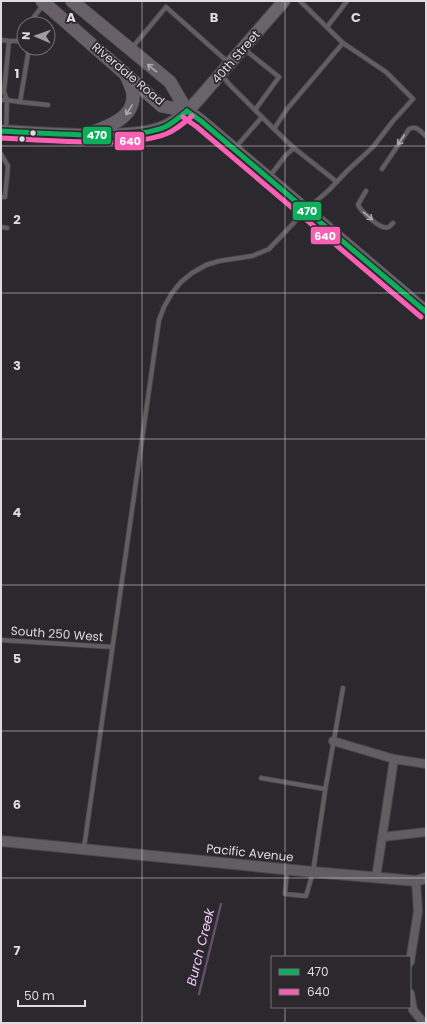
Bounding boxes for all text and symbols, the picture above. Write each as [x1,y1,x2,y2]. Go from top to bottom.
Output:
text: A [66,8,76,27]
text: B [210,8,219,27]
text: C [351,8,361,27]
north arrow [16,16,56,56]
street label: 40th Street [208,26,264,87]
text: N [18,31,34,40]
street label: Riverdale Road [88,38,168,109]
one-way arrow [147,63,158,72]
text: 1 [15,64,19,83]
one-way arrow [124,104,132,116]
line badge: 470 [82,126,112,145]
text: 470 [87,127,107,143]
unlabelled marker [28,128,38,138]
line badge: 640 [114,131,145,151]
text: 640 [119,133,141,149]
unlabelled marker [17,134,27,144]
one-way arrow [397,135,405,146]
line badge: 470 [292,201,322,221]
text: 470 [297,203,317,219]
text: 2 [13,210,21,229]
one-way arrow [362,211,373,220]
line badge: 640 [310,226,341,245]
text: 640 [314,228,336,244]
text: 3 [13,356,21,375]
text: 4 [13,503,22,522]
street label: South 250 West [10,622,104,645]
text: 5 [13,649,21,668]
text: 6 [13,795,21,814]
street label: Pacific Avenue [206,839,295,866]
water label: Burch Creek [182,905,220,988]
text: 7 [14,941,21,960]
legend [271,956,411,1008]
text: 470 [307,963,329,980]
scale bar [18,982,85,1008]
text: 640 [307,983,330,1000]
text: 50 m [24,987,55,1004]

